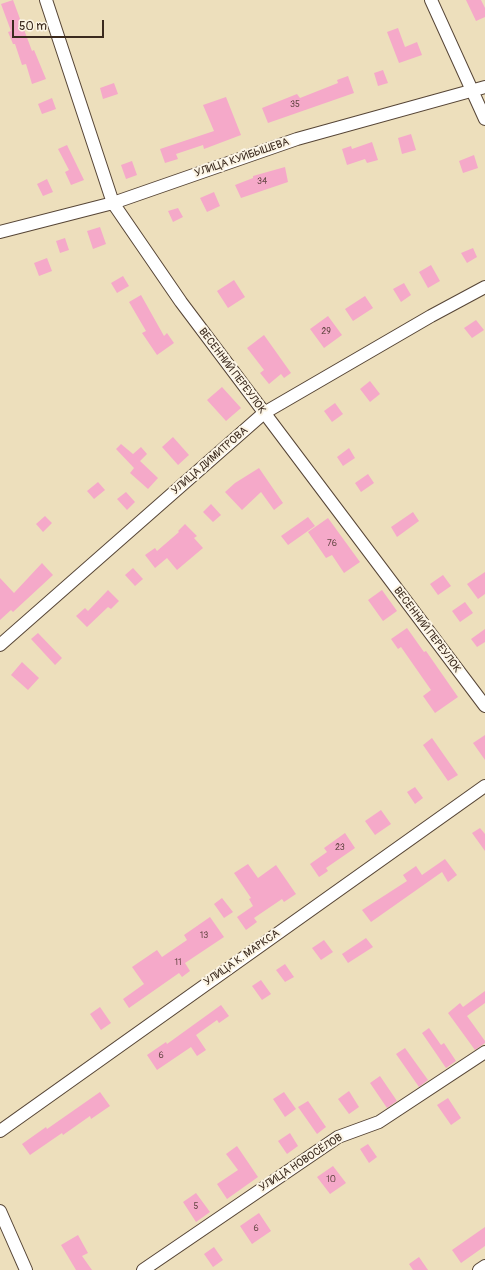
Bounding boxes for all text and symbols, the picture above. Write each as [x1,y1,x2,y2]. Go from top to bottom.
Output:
scale bar [14,12,106,38]
text: 50 m [19,19,47,34]
house number: 35 [290,100,300,110]
street label: УЛИЦА КУЙБЫШЕВА [193,136,291,180]
house number: 34 [257,177,267,187]
street label: ВЕСЕННИЙ ПЕРЕУЛОК [195,326,269,416]
house number: 29 [321,327,331,337]
street label: УЛИЦА ДИМИТРОВА [169,424,251,498]
house number: 76 [327,539,337,549]
street label: ВЕСЕННИЙ ПЕРЕУЛОК [390,585,464,675]
house number: 23 [335,843,345,853]
street label: УЛИЦА К. МАРКСА [202,927,282,989]
house number: 13 [200,931,208,941]
house number: 11 [174,958,182,968]
house number: 6 [158,1051,164,1061]
street label: УЛИЦА НОВОСЁЛОВ [257,1131,345,1195]
house number: 10 [326,1175,336,1185]
house number: 5 [194,1202,198,1212]
house number: 6 [253,1224,259,1234]

